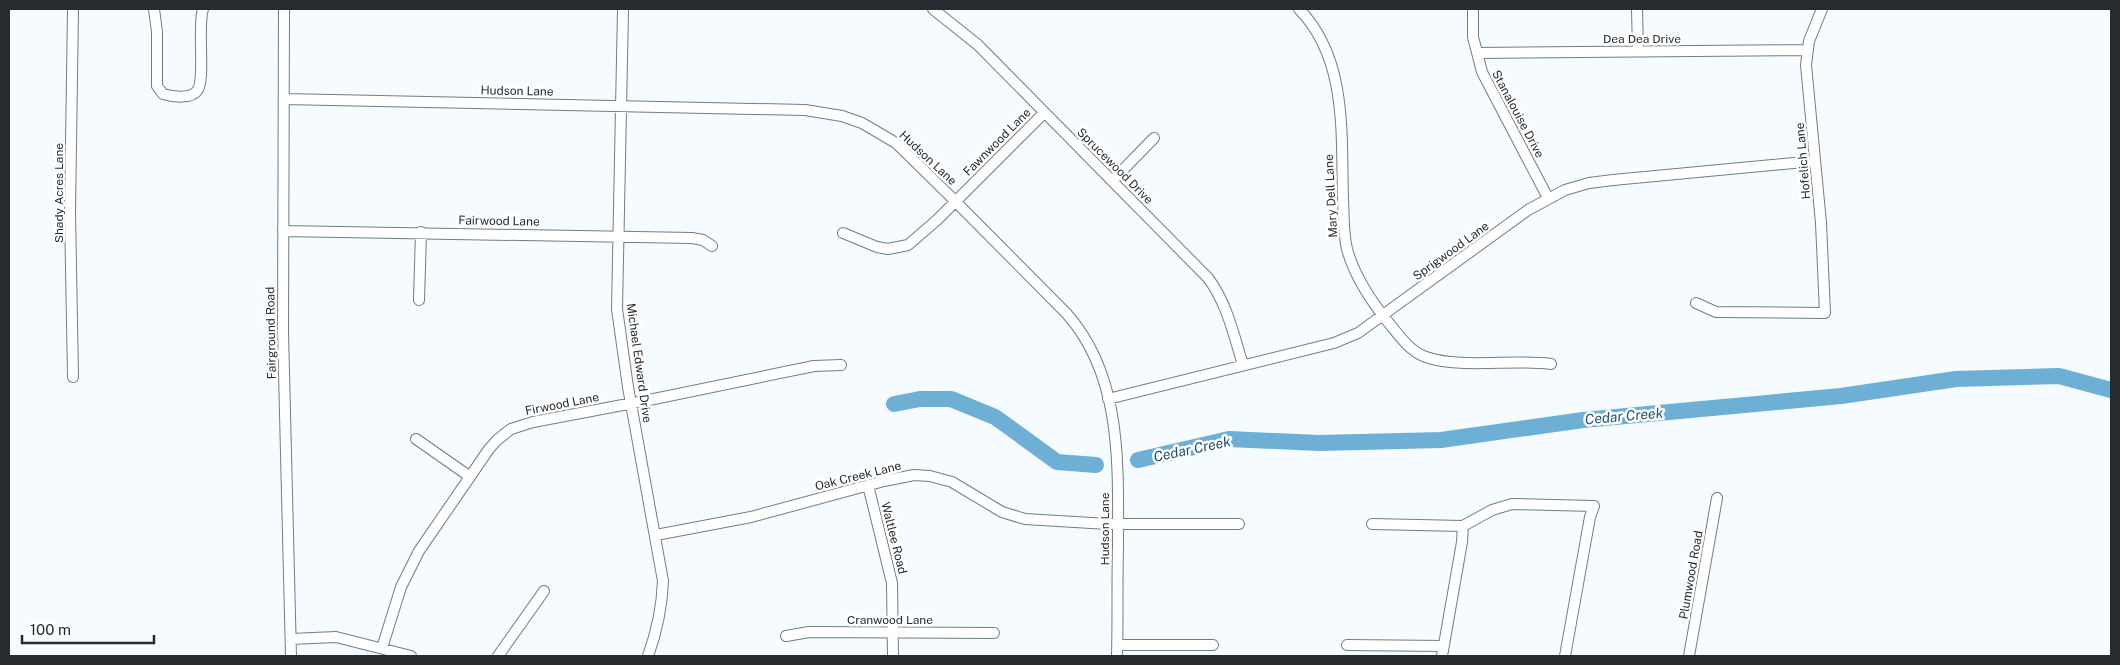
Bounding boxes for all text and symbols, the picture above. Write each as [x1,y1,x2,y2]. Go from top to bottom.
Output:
street label: Dea Dea Drive [1603,32,1681,46]
street label: Stanalouise Drive [1489,68,1547,160]
street label: Hudson Lane [480,83,554,99]
street label: Fawnwood Lane [960,105,1034,179]
street label: Hofelich Lane [1793,122,1813,200]
street label: Sprucewood Drive [1074,125,1156,207]
street label: Hudson Lane [896,128,960,188]
street label: Shady Acres Lane [52,143,66,243]
street label: Mary Dell Lane [1322,154,1340,238]
street label: Fairwood Lane [458,213,540,229]
street label: Sprigwood Lane [1410,219,1492,283]
street label: Fairground Road [263,287,279,379]
street label: Michael Edward Drive [624,302,654,424]
street label: Firwood Lane [524,390,600,418]
water label: Cedar Creek [1584,405,1664,427]
water label: Cedar Creek [1152,433,1232,465]
street label: Oak Creek Lane [814,458,903,493]
street label: Hudson Lane [1098,492,1112,566]
street label: Waltlee Road [878,501,910,575]
street label: Plumwood Road [1676,530,1706,620]
scale bar [22,612,155,644]
street label: Cranwood Lane [847,613,933,627]
text: 100 m [30,621,71,638]

